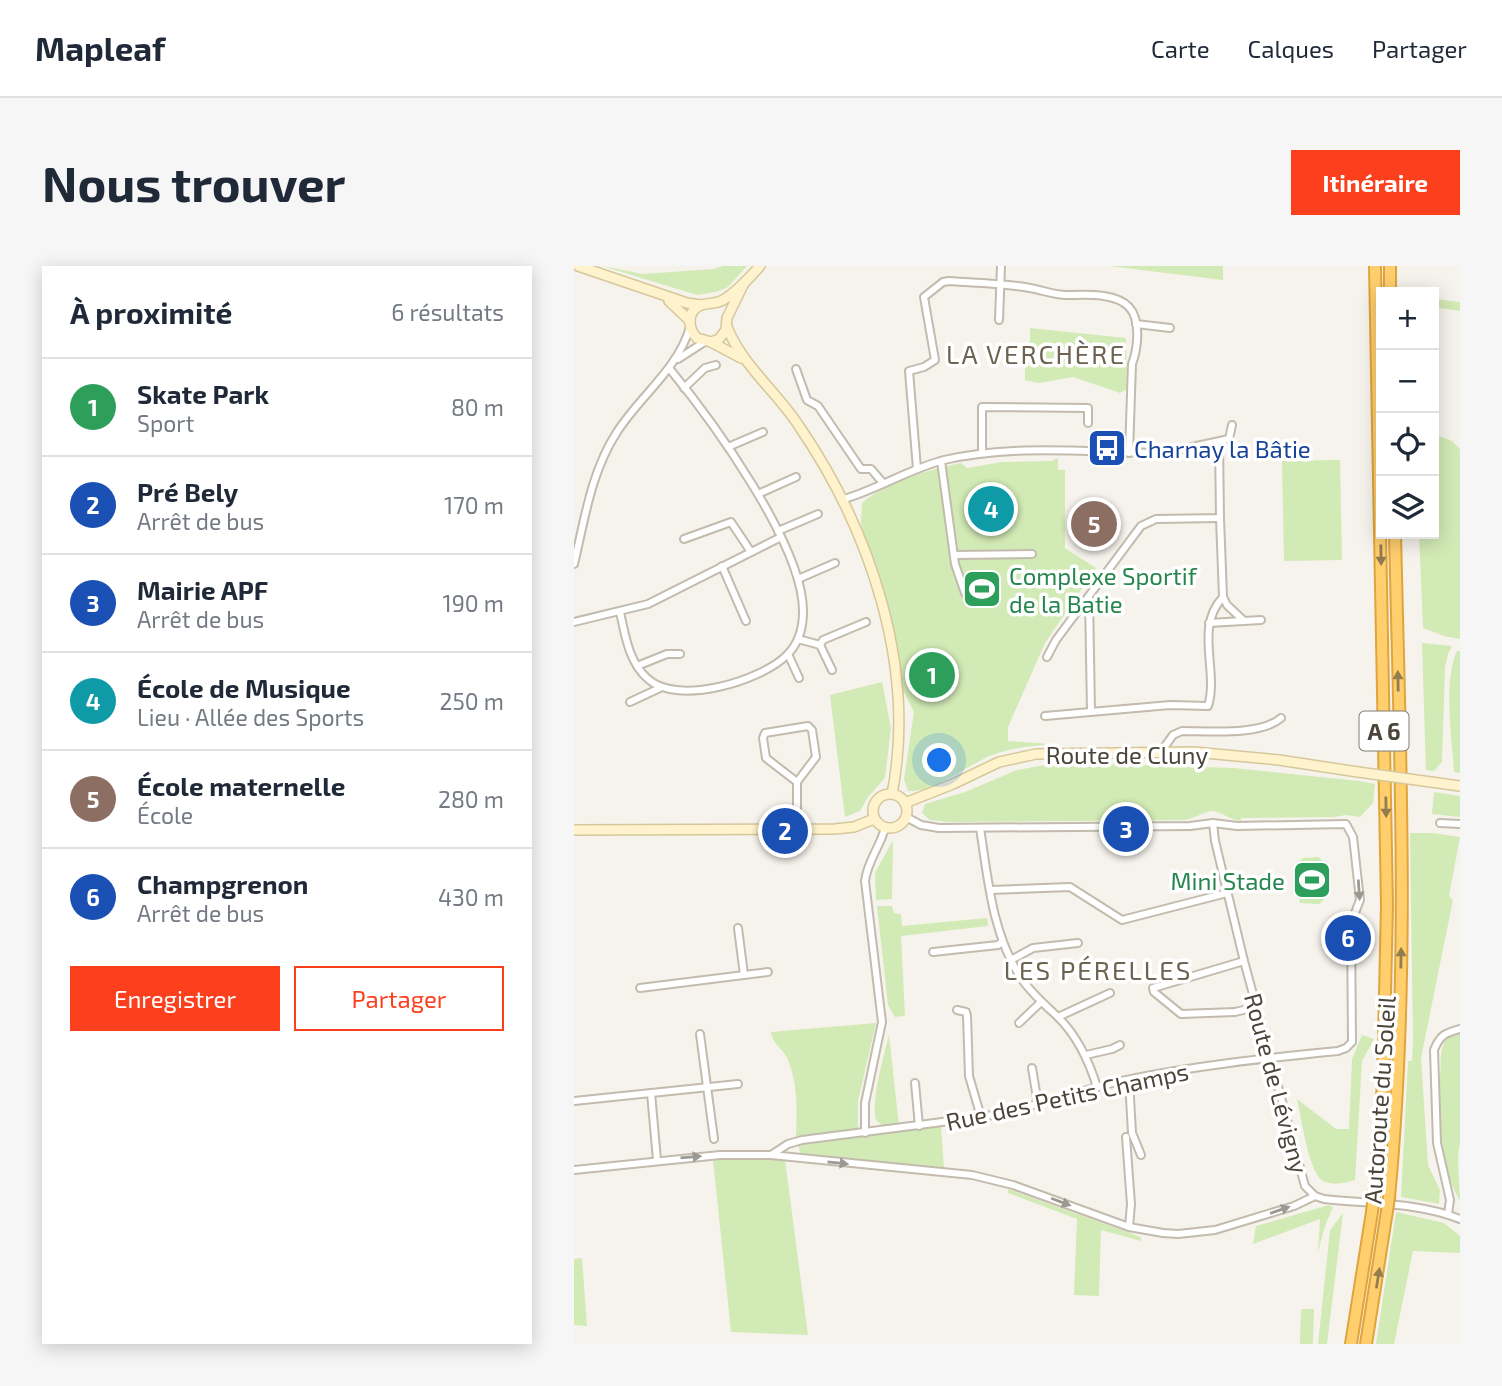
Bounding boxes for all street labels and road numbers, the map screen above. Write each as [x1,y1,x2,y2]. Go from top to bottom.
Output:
road number: A 6 [1360,712,1408,751]
street label: Route de Cluny [1046,740,1209,769]
street label: Route de Lévigny [1239,990,1315,1176]
street label: Autoroute du Soleil [1357,995,1401,1205]
street label: Rue des Petits Champs [943,1056,1191,1136]

